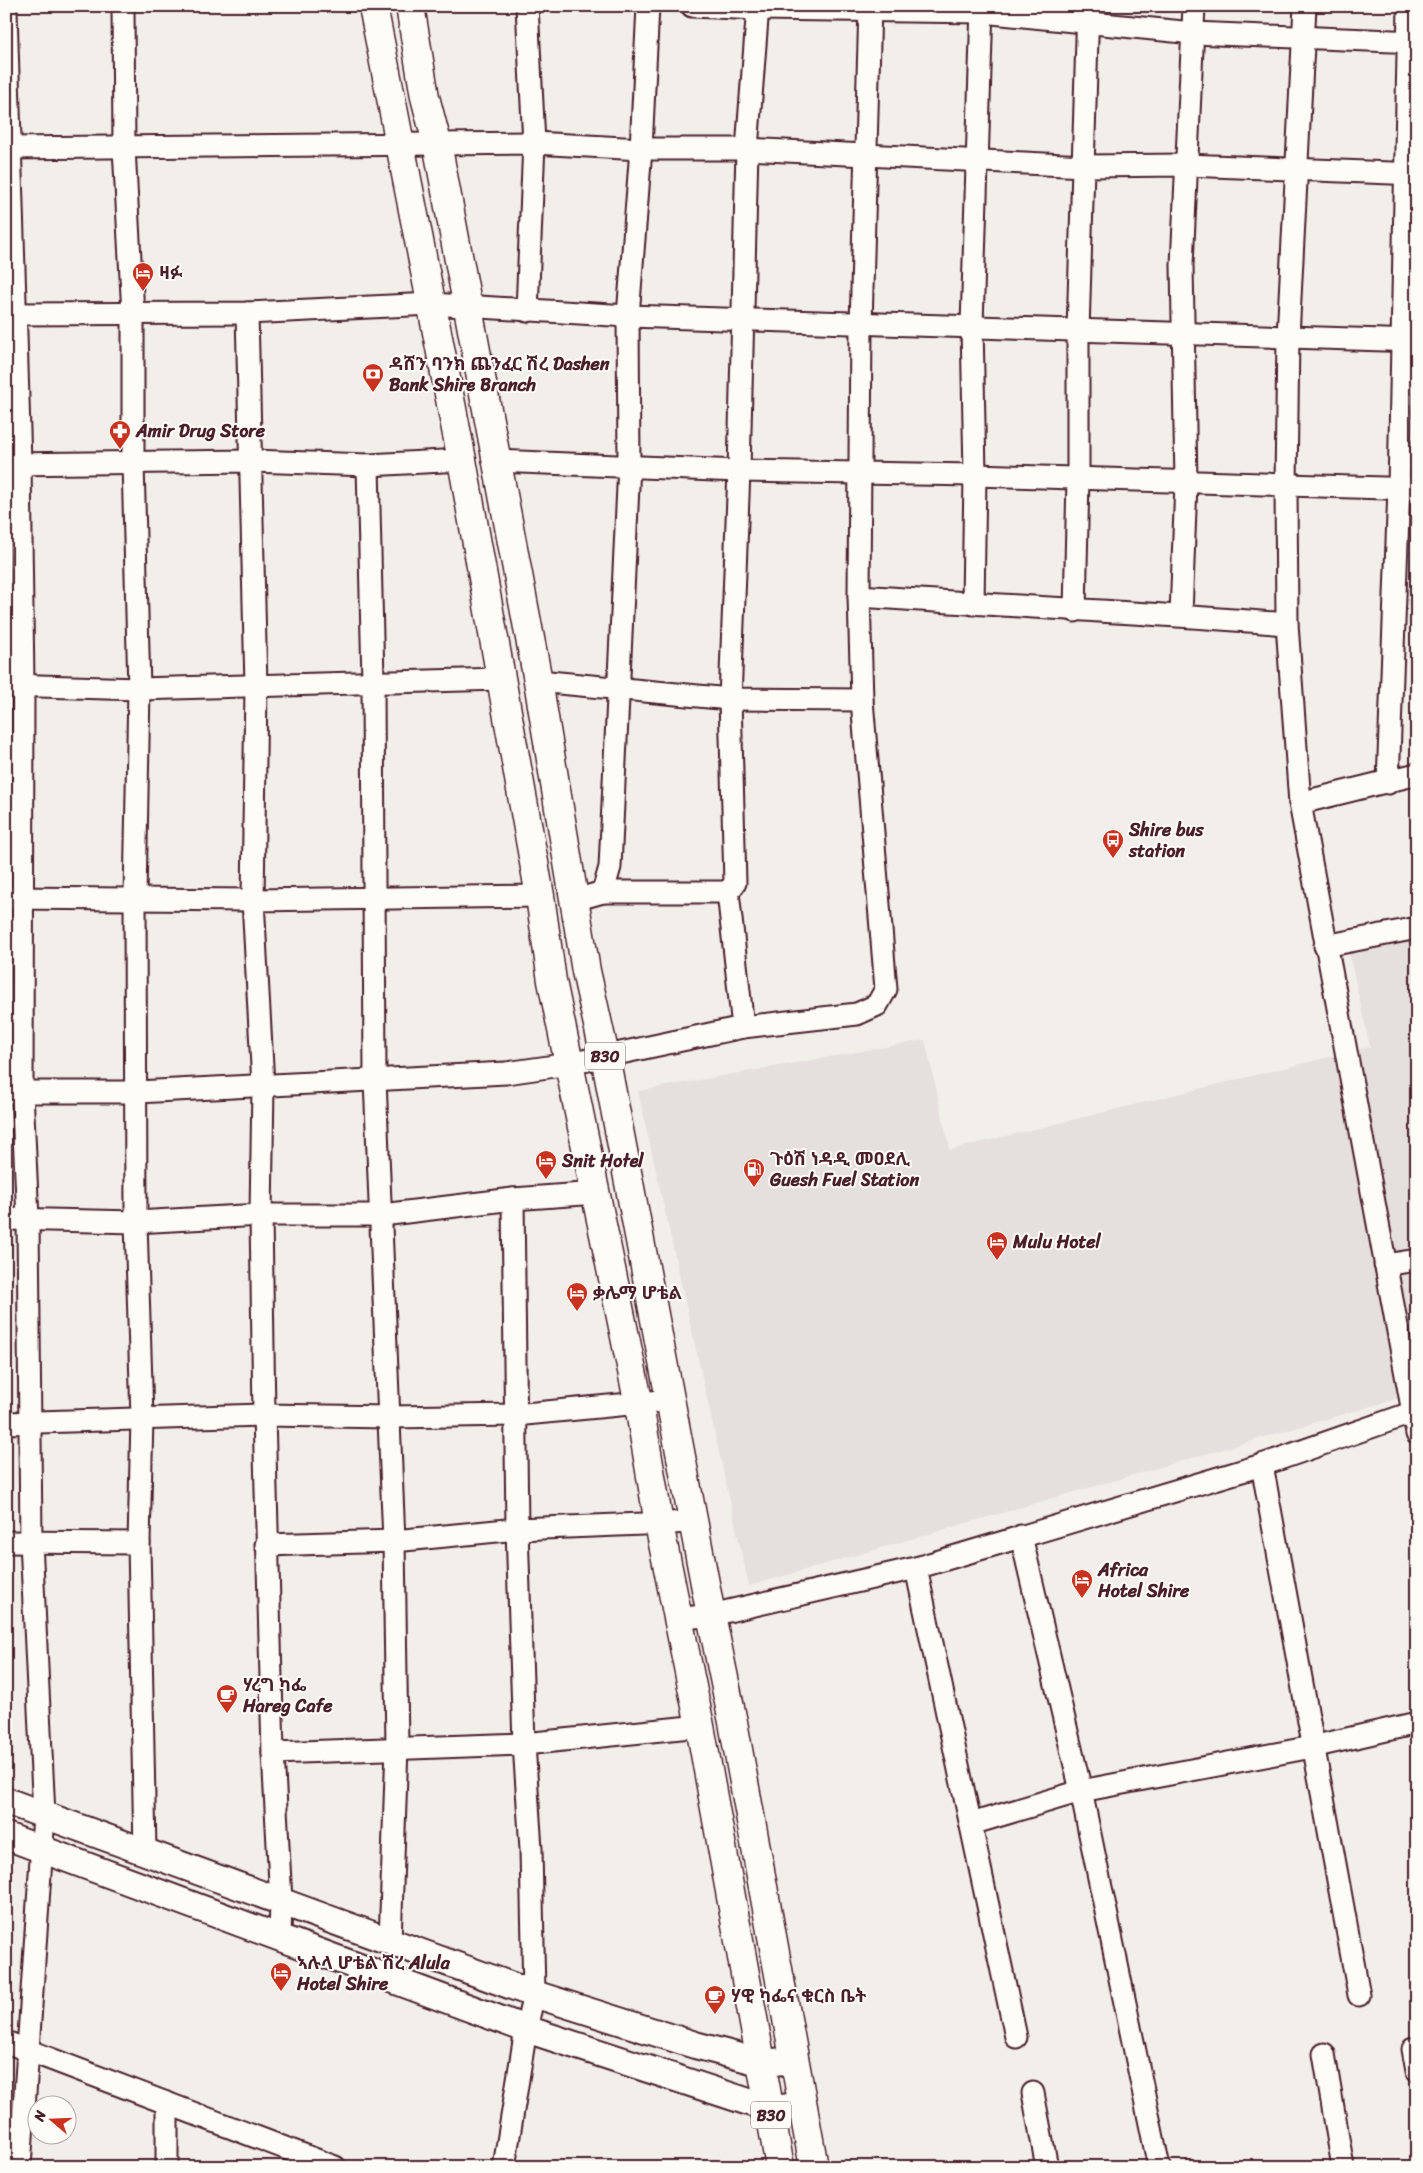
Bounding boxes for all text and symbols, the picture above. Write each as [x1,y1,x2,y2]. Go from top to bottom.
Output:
place label: ዛፉ [159,257,183,289]
hotel icon: ዛፉ [131,261,155,292]
place label: ዳሸን ባንክ ጨንፈር ሽረ Dashen Bank Shire Branch [389,348,610,401]
bank icon: ዳሸን ባንክ ጨንፈር ሽረ Dashen Bank Shire Branch [361,362,385,393]
place label: Amir Drug Store [135,415,266,447]
pharmacy icon: Amir Drug Store [108,419,132,450]
place label: Shire bus station [1128,814,1204,867]
bus stop icon: Shire bus station [1101,828,1125,859]
road number: B30 [585,1042,625,1070]
place label: ጉዕሽ ነዳዲ መዐደሊ Guesh Fuel Station [769,1143,920,1196]
place label: Snit Hotel [561,1145,644,1177]
hotel icon: Snit Hotel [534,1149,558,1180]
fuel station icon: ጉዕሽ ነዳዲ መዐደሊ Guesh Fuel Station [742,1157,766,1188]
place label: Mulu Hotel [1012,1226,1102,1258]
hotel icon: Mulu Hotel [985,1230,1009,1261]
place label: ቃሌማ ሆቴል [593,1277,682,1309]
hotel icon: ቃሌማ ሆቴል [565,1281,589,1312]
place label: Africa Hotel Shire [1097,1554,1190,1607]
hotel icon: Africa Hotel Shire [1070,1568,1094,1599]
place label: ሃረግ ካፌ Hareg Cafe [242,1669,333,1722]
cafe icon: ሃረግ ካፌ Hareg Cafe [215,1683,239,1714]
place label: ኣሉላ ሆቴል ሽረ Alula Hotel Shire [296,1947,451,2000]
hotel icon: ኣሉላ ሆቴል ሽረ Alula Hotel Shire [269,1961,293,1992]
place label: ሃዊ ካፌና ቁርስ ቤት [731,1980,866,2012]
cafe icon: ሃዊ ካፌና ቁርስ ቤት [703,1984,727,2015]
north arrow [28,2096,78,2146]
road number: B30 [751,2102,791,2128]
text: N [26,2107,54,2126]

